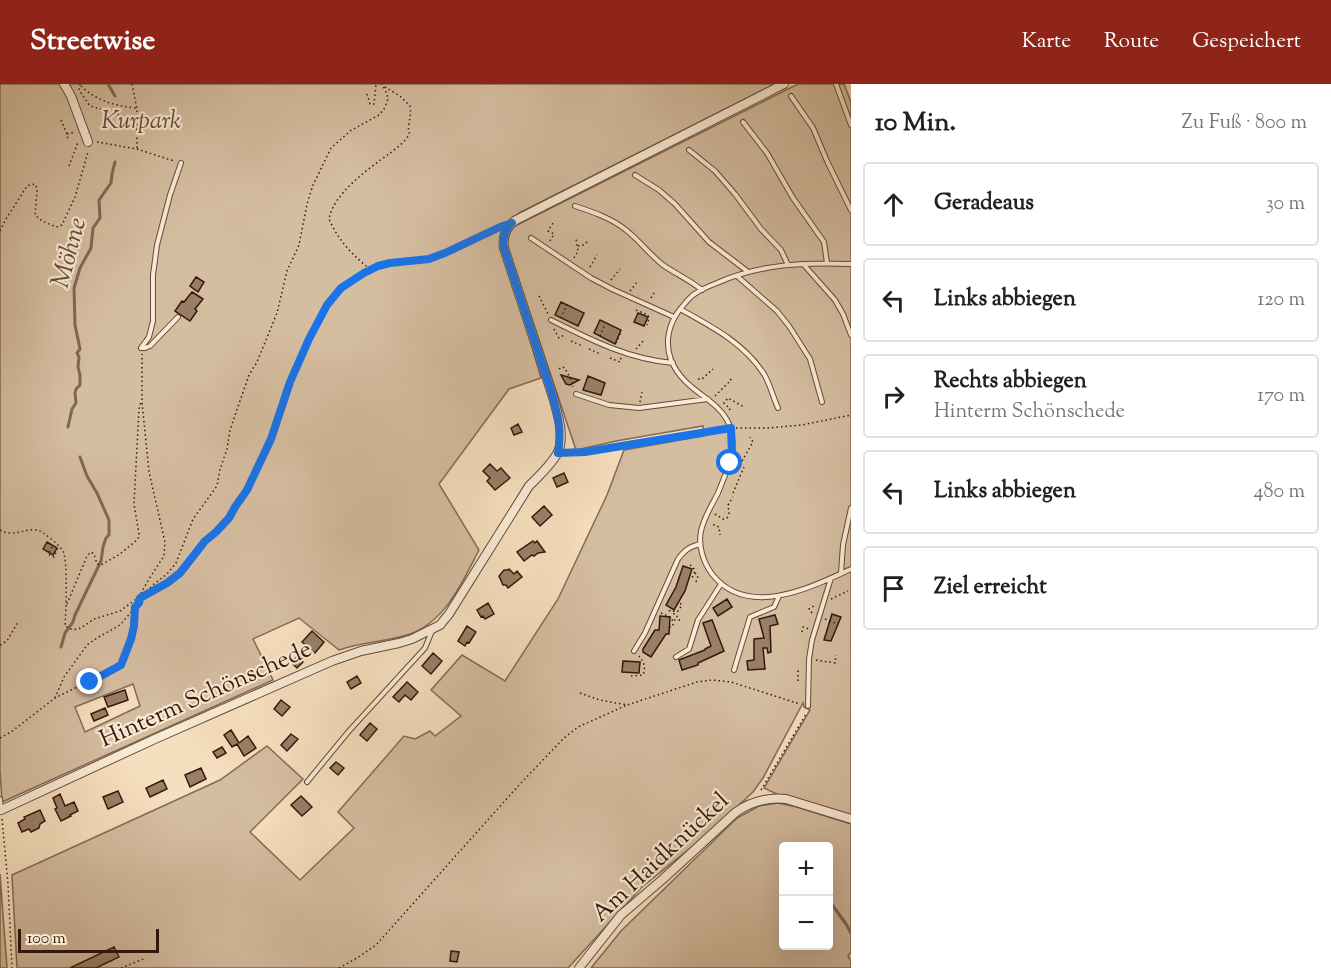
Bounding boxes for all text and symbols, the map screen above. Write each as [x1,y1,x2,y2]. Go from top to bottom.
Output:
text: Streetwise [30,22,155,62]
text: Karte [1022,27,1071,57]
text: Route [1104,27,1159,57]
text: Gespeichert [1192,27,1301,57]
park label: Kurpark [101,105,181,139]
text: 10 Min. [875,105,956,142]
text: Zu Fuß · 800 m [1182,109,1307,138]
icon: ahead [877,188,910,221]
text: Geradeaus [934,188,1034,220]
text: 30 m [1266,190,1305,219]
water label: Möhne [43,214,97,292]
icon: left [877,284,910,317]
text: Links abbiegen [934,284,1076,316]
text: 120 m [1257,286,1305,315]
text: Rechts abbiegen [934,366,1087,398]
icon: right [877,380,910,413]
text: 170 m [1257,382,1305,411]
text: Hinterm Schönschede [934,398,1125,427]
route start [716,449,742,475]
icon: left [877,476,910,509]
text: Links abbiegen [934,476,1076,508]
text: 480 m [1254,478,1305,507]
icon: arrive [877,572,910,605]
text: Ziel erreicht [934,572,1047,604]
street label: Hinterm Schönschede [94,633,318,757]
route end [76,668,102,694]
street label: Am Haidknückel [585,785,738,931]
map controls [779,842,833,950]
button: + [779,842,833,896]
button: − [779,896,833,950]
scale bar [18,926,159,954]
text: 100 m [27,928,66,951]

